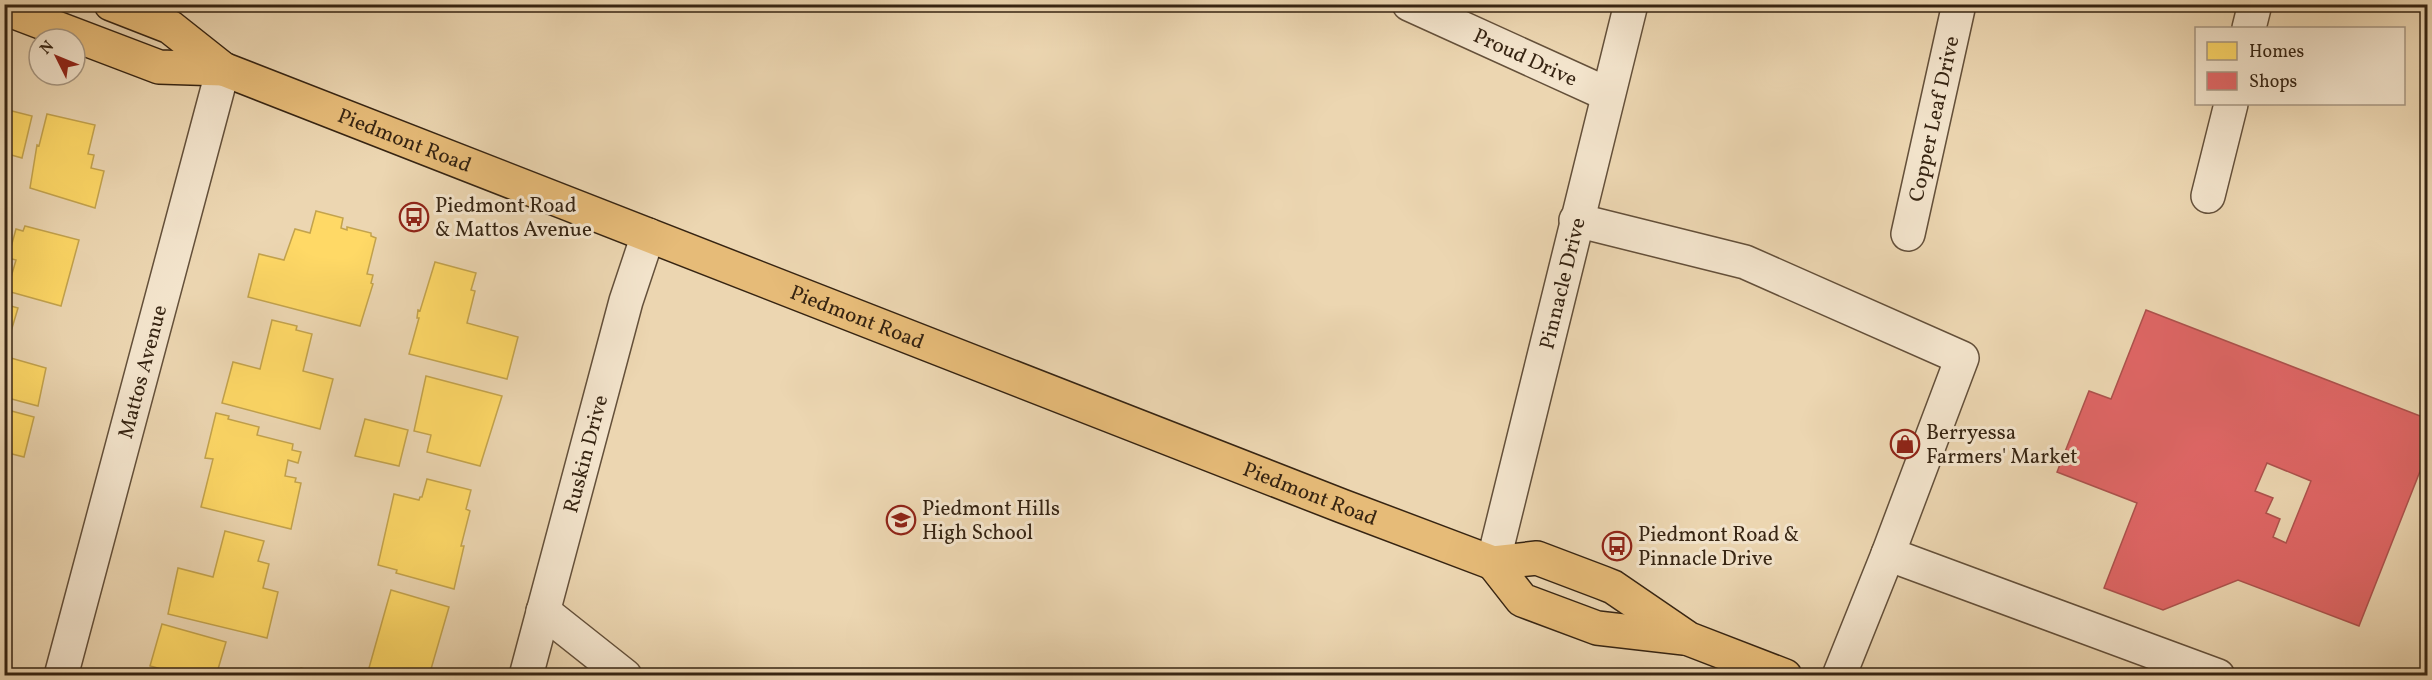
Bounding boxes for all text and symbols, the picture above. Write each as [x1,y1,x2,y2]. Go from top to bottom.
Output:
street label: Proud Drive [1468,22,1582,95]
north arrow [27,27,87,87]
legend [2195,27,2405,105]
street label: Copper Leaf Drive [1903,33,1967,205]
text: N [35,36,60,60]
text: Homes [2249,40,2304,65]
text: Shops [2249,70,2297,95]
street label: Piedmont Road [333,102,475,181]
place label: Piedmont Road & Mattos Avenue [435,192,592,245]
bus stop icon: Piedmont Road & Mattos Avenue [398,201,430,233]
street label: Pinnacle Drive [1533,215,1594,353]
street label: Piedmont Road [786,279,928,357]
street label: Mattos Avenue [112,302,175,442]
street label: Ruskin Drive [557,392,616,516]
place label: Berryessa Farmers' Market [1926,419,2078,472]
shop icon: Berryessa Farmers' Market [1889,428,1921,460]
street label: Piedmont Road [1238,456,1381,534]
place label: Piedmont Hills High School [922,495,1060,548]
school or university icon: Piedmont Hills High School [885,504,917,536]
place label: Piedmont Road & Pinnacle Drive [1638,521,1799,574]
bus stop icon: Piedmont Road & Pinnacle Drive [1601,530,1633,562]

